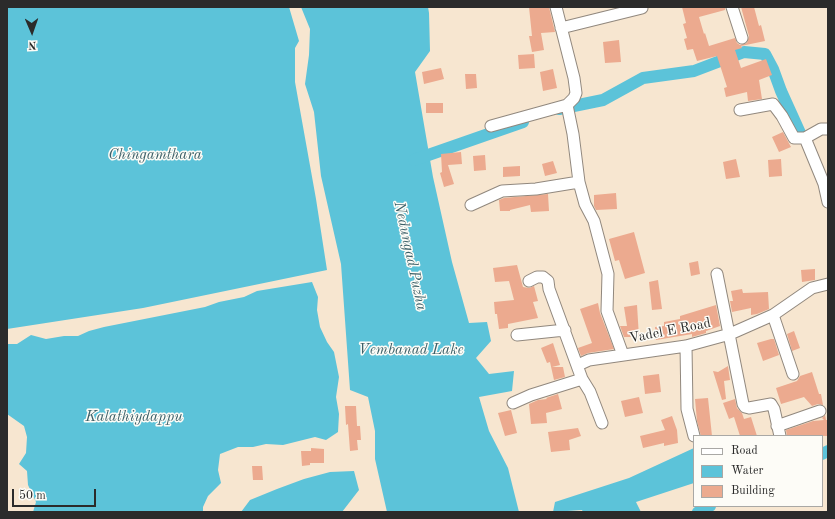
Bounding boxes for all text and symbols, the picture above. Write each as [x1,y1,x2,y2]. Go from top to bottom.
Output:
north arrow [12,12,52,52]
text: N [28,39,37,50]
water label: Chingamthara [108,146,202,164]
water label: Nedungad Puzha [390,200,430,312]
street label: Vadel E Road [628,315,712,347]
water label: Vembanad Lake [358,341,464,359]
water label: Kalathiydappu [85,408,183,426]
legend [693,435,823,507]
text: Road [731,445,758,457]
text: Water [731,465,763,477]
scale bar [14,481,98,507]
text: Building [731,485,775,497]
text: 50 m [19,490,46,502]

